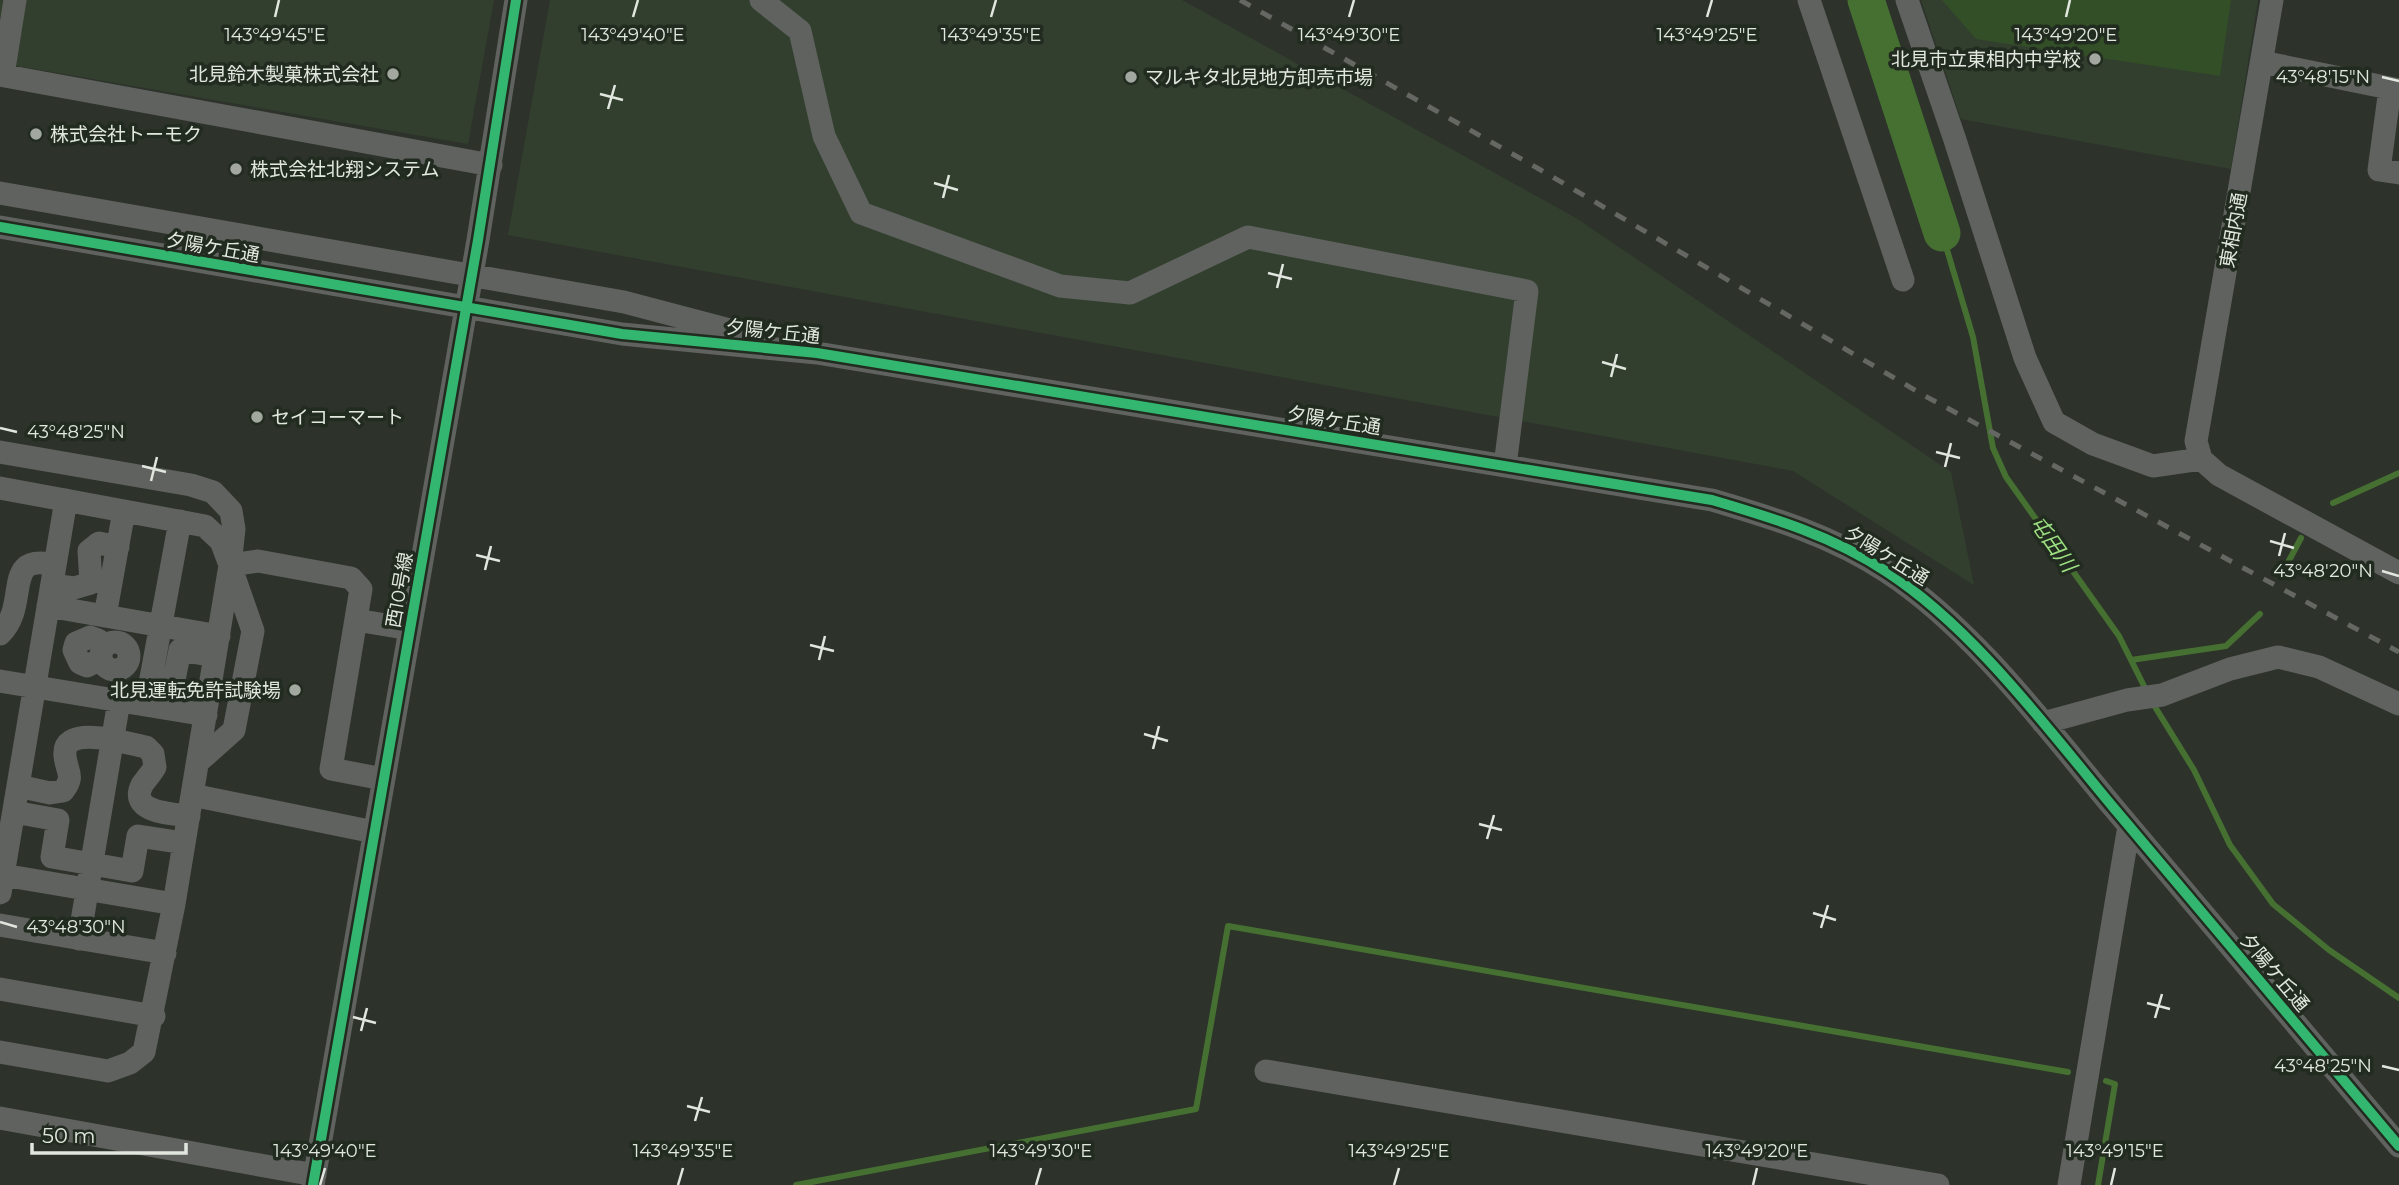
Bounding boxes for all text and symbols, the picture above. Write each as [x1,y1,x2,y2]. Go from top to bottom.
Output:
text: 143°49'45"E [224,24,326,46]
text: 143°49'40"E [581,24,685,46]
text: 143°49'35"E [941,24,1041,46]
text: 143°49'30"E [1298,24,1400,46]
text: 143°49'25"E [1657,24,1757,46]
text: 143°49'20"E [2015,24,2117,46]
place label: 北見市立東相内中学校 [1891,48,2081,71]
marker: 北見市立東相内中学校 [2087,51,2103,67]
place label: 北見鈴木製菓株式会社 [189,63,379,86]
marker: 北見鈴木製菓株式会社 [385,66,401,82]
place label: マルキタ北見地方卸売市場 [1145,66,1373,89]
text: 43°48'15"N [2276,66,2370,88]
marker: マルキタ北見地方卸売市場 [1123,69,1139,85]
place label: 株式会社トーモク [50,123,202,146]
marker: 株式会社トーモク [28,126,44,142]
place label: 株式会社北翔システム [250,158,439,181]
marker: 株式会社北翔システム [228,161,244,177]
street label: 東相内通 [2216,191,2251,270]
street label: 夕陽ケ丘通 [164,228,262,267]
street label: 夕陽ケ丘通 [724,315,821,348]
street label: 夕陽ケ丘通 [1285,402,1383,439]
place label: セイコーマート [271,406,404,429]
marker: セイコーマート [249,409,265,425]
text: 43°48'25"N [27,421,125,443]
water label: 屯田川 [2025,511,2083,578]
street label: 夕陽ケ丘通 [1840,520,1933,590]
street label: 西10号線 [382,550,417,630]
text: 43°48'20"N [2273,560,2373,582]
place label: 北見運転免許試験場 [110,679,281,702]
marker: 北見運転免許試験場 [287,682,303,698]
text: 43°48'30"N [26,916,126,938]
street label: 夕陽ケ丘通 [2235,929,2314,1016]
text: 43°48'25"N [2274,1055,2372,1077]
scale bar [32,1112,186,1156]
text: 50 m [42,1123,96,1148]
text: 143°49'40"E [273,1140,377,1162]
text: 143°49'35"E [633,1140,733,1162]
text: 143°49'30"E [990,1140,1092,1162]
text: 143°49'25"E [1349,1140,1449,1162]
text: 143°49'20"E [1706,1140,1808,1162]
text: 143°49'15"E [2066,1140,2164,1162]

